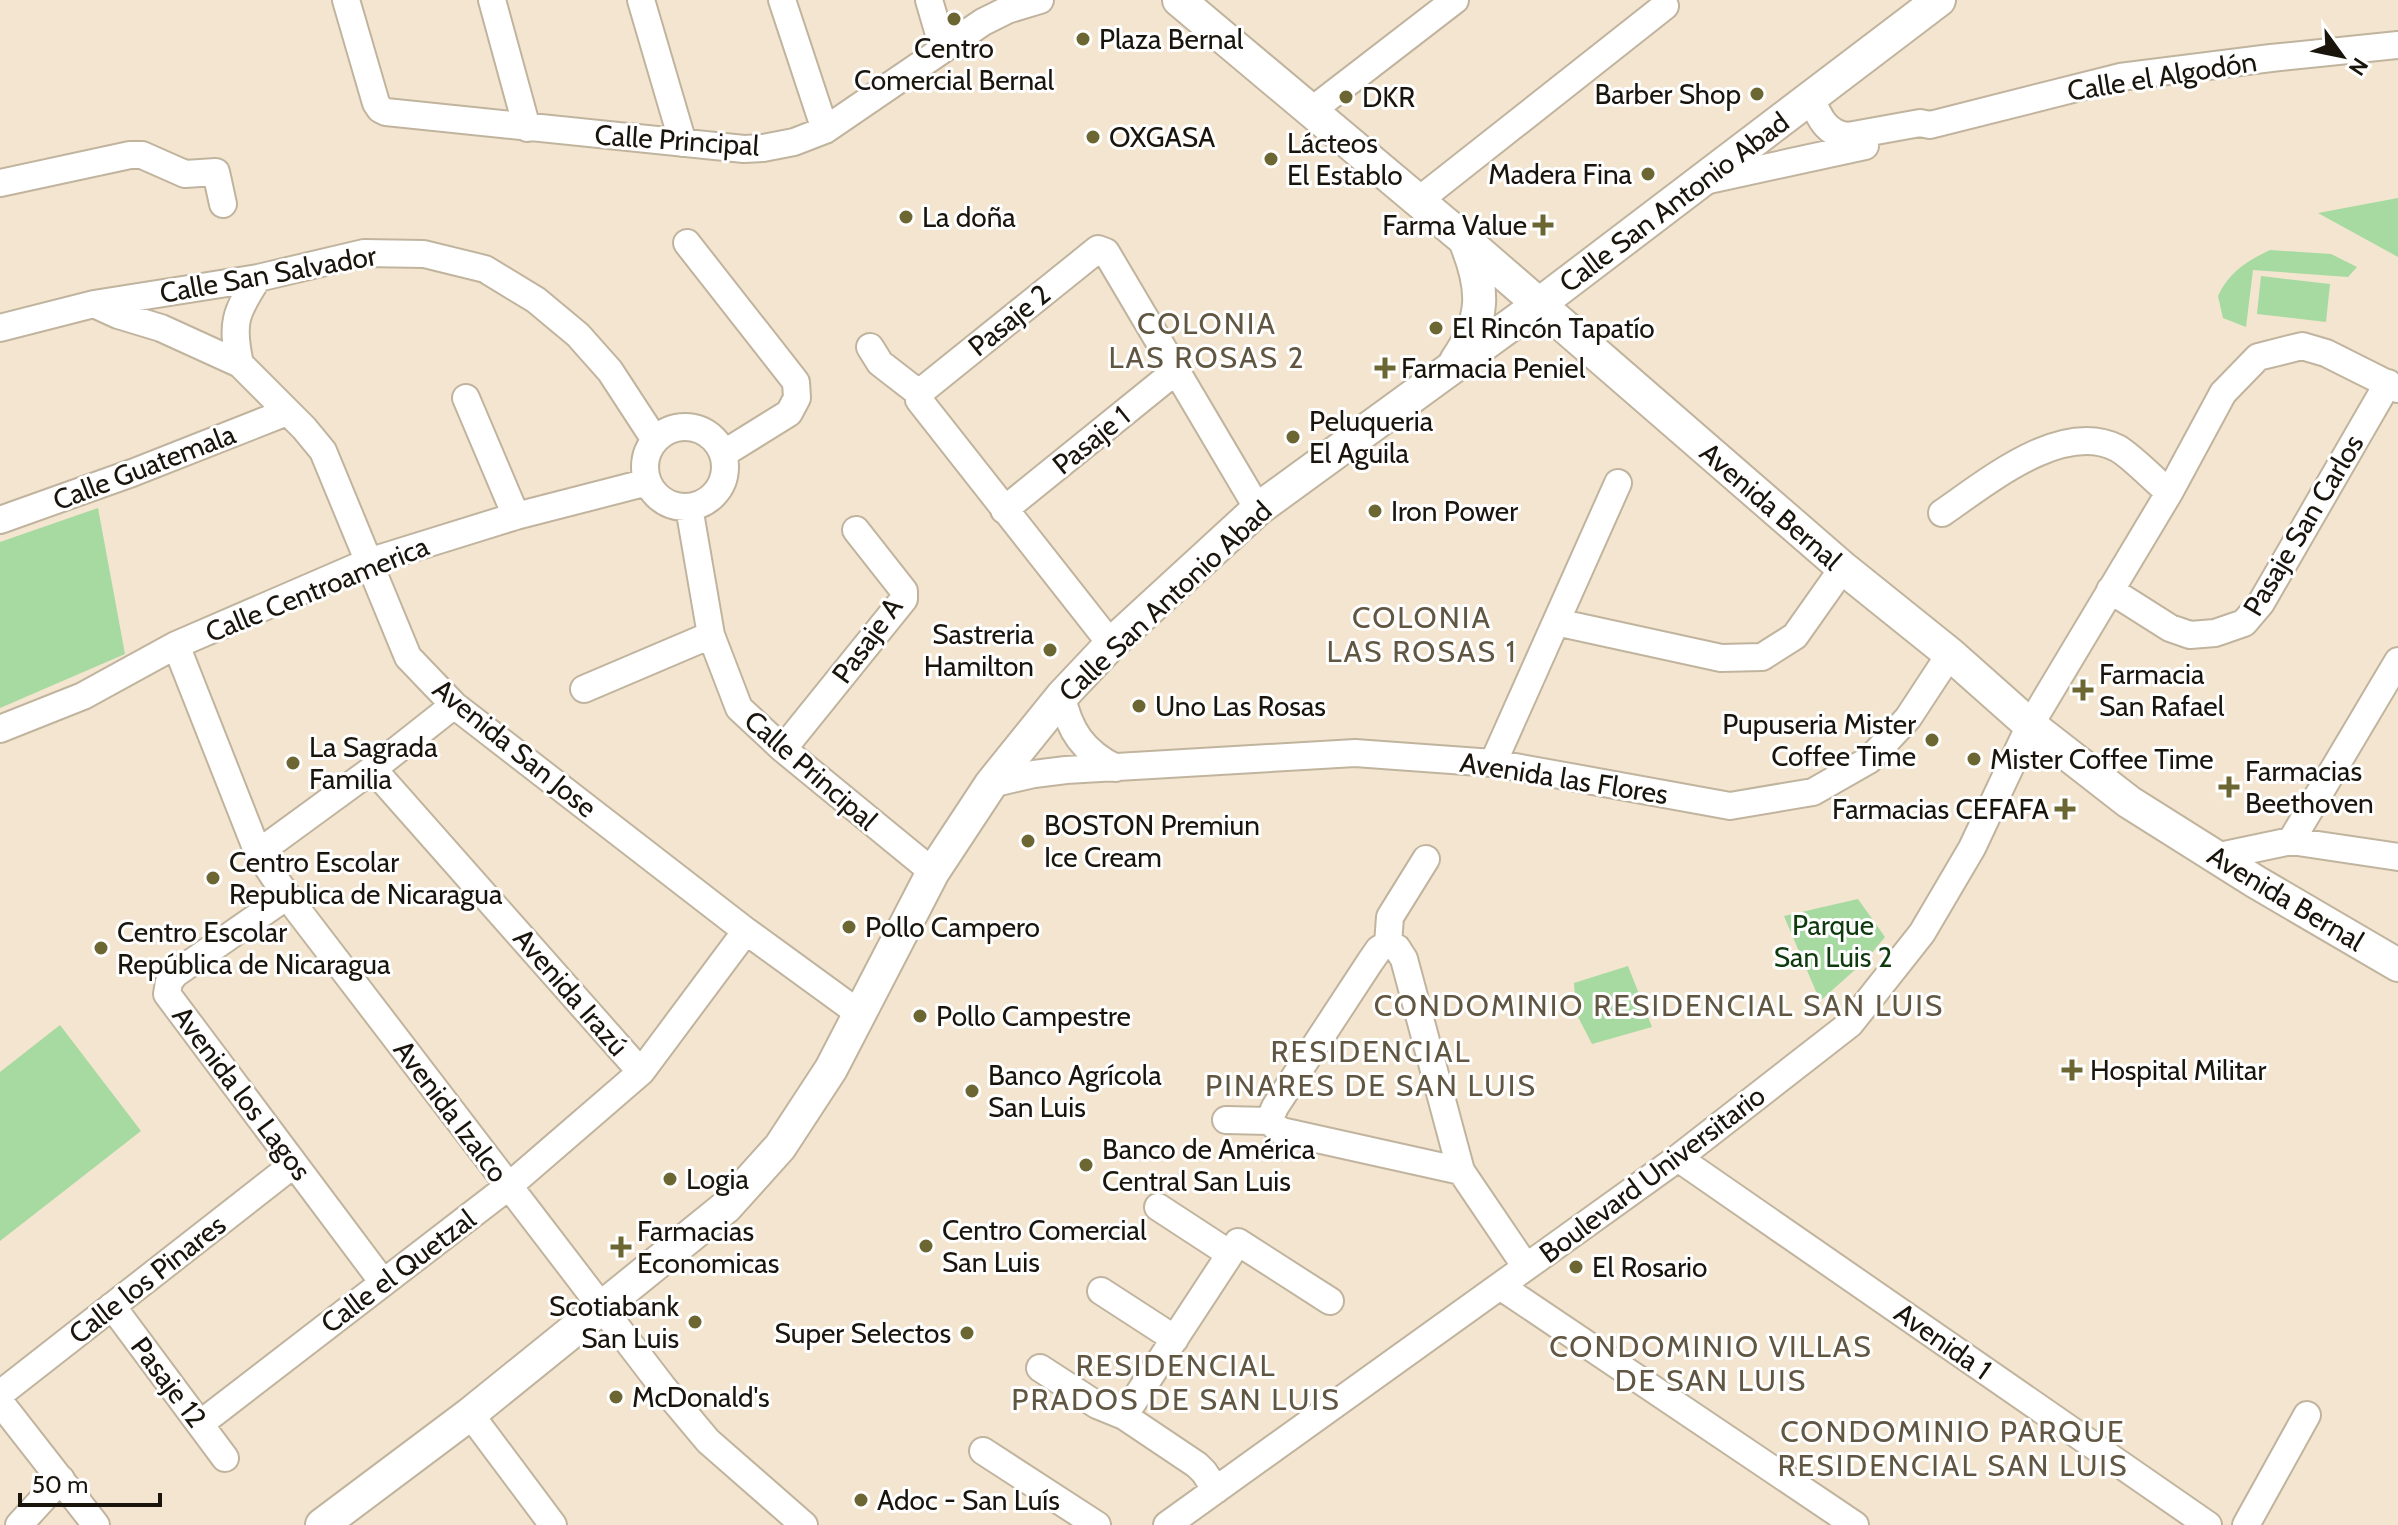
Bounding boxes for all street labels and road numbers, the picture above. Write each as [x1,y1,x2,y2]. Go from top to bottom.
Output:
street label: Calle el Algodón [2065,44,2259,108]
street label: Calle San Antonio Abad [1553,105,1795,299]
street label: Calle Principal [594,117,761,163]
street label: Calle San Salvador [157,238,379,310]
street label: Pasaje 2 [961,277,1057,363]
street label: Pasaje 1 [1045,399,1137,481]
street label: Calle Guatemala [48,416,240,517]
street label: Pasaje San Carlos [2236,428,2370,622]
street label: Avenida Bernal [1693,435,1849,577]
street label: Calle San Antonio Abad [1052,494,1278,708]
street label: Calle Centroamerica [200,529,434,649]
street label: Pasaje A [824,590,910,690]
street label: Avenida San Jose [426,672,604,824]
street label: Calle Principal [738,703,885,837]
street label: Avenida las Flores [1458,745,1670,811]
street label: Avenida Bernal [2202,838,2371,958]
street label: Avenida Irazú [506,921,636,1063]
street label: Avenida los Lagos [165,999,319,1187]
street label: Avenida Izalco [387,1033,515,1189]
street label: Boulevard Universitario [1533,1078,1771,1270]
street label: Calle el Quetzal [314,1202,482,1340]
street label: Calle los Pinares [62,1207,232,1351]
street label: Avenida 1 [1888,1295,1998,1387]
street label: Pasaje 12 [124,1330,214,1434]

